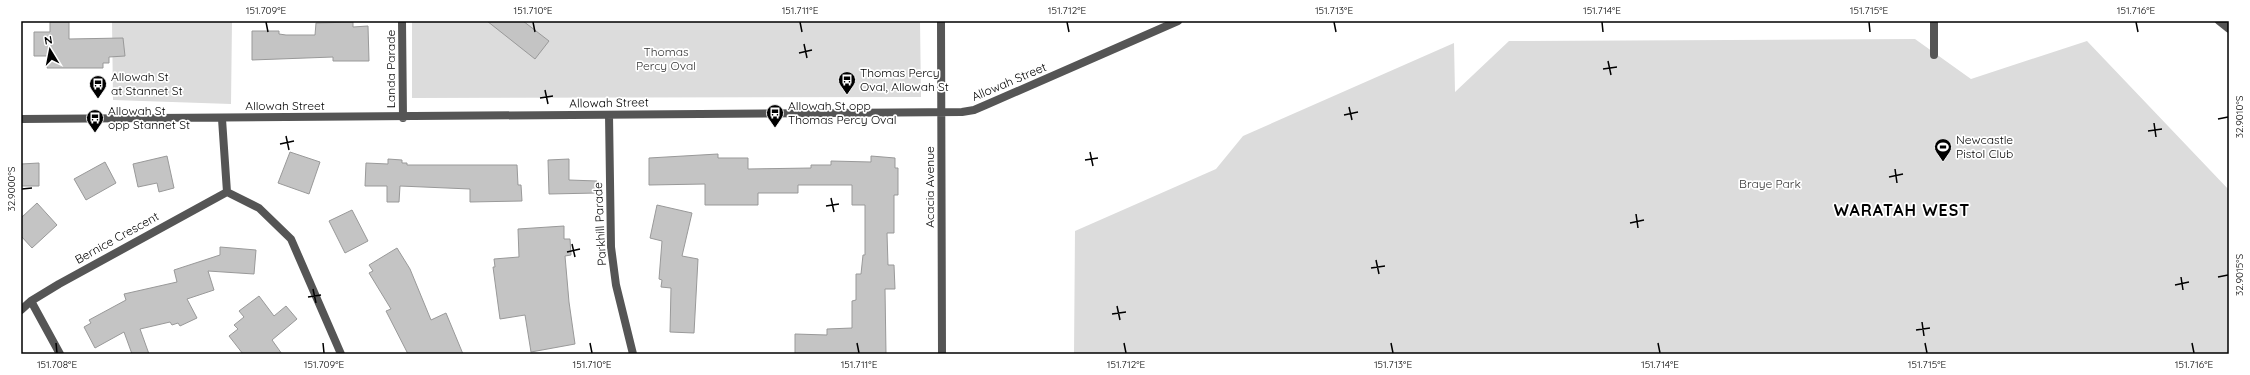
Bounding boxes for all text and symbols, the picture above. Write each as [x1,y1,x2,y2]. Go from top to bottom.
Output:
text: 151.709°E [246,4,286,17]
text: 151.710°E [514,4,553,17]
text: 151.711°E [782,4,819,17]
text: 151.712°E [1048,4,1087,17]
text: 151.713°E [1315,4,1353,17]
text: 151.714°E [1583,4,1621,17]
text: 151.715°E [1850,4,1889,17]
text: 151.716°E [2117,4,2155,17]
street label: Landa Parade [383,29,398,108]
north arrow [30,30,70,70]
text: N [43,33,53,48]
park label: Thomas Percy Oval [636,44,696,73]
street label: Allowah Street [969,59,1048,104]
place label: Thomas Percy Oval, Allowah St [860,65,949,94]
place label: Allowah St at Stannet St [111,69,183,98]
bus stop icon: Thomas Percy Oval, Allowah St [837,70,857,95]
bus stop icon: Allowah St at Stannet St [88,74,108,99]
street label: Allowah Street [569,94,649,111]
text: 32.9010°S [2233,95,2246,138]
street label: Allowah Street [245,98,325,113]
place label: Allowah St opp Thomas Percy Oval [788,98,896,127]
place label: Allowah St opp Stannet St [108,103,190,132]
bus stop icon: Allowah St opp Thomas Percy Oval [765,103,785,128]
bus stop icon: Allowah St opp Stannet St [85,108,105,133]
place label: Newcastle Pistol Club [1956,132,2013,161]
sports icon: Newcastle Pistol Club [1933,137,1953,162]
street label: Acacia Avenue [922,146,937,228]
text: 32.9000°S [5,166,18,211]
park label: Braye Park [1739,176,1801,191]
street label: Parkhill Parade [590,182,609,266]
district label: WARATAH WEST [1834,200,1970,220]
street label: Bernice Crescent [72,208,161,267]
text: 32.9015°S [2233,254,2246,296]
text: 151.708°E [37,358,77,371]
text: 151.709°E [304,358,344,371]
text: 151.710°E [573,358,612,371]
text: 151.711°E [841,358,878,371]
text: 151.712°E [1107,358,1146,371]
text: 151.713°E [1374,358,1412,371]
text: 151.714°E [1641,358,1679,371]
text: 151.715°E [1908,358,1947,371]
text: 151.716°E [2175,358,2213,371]

